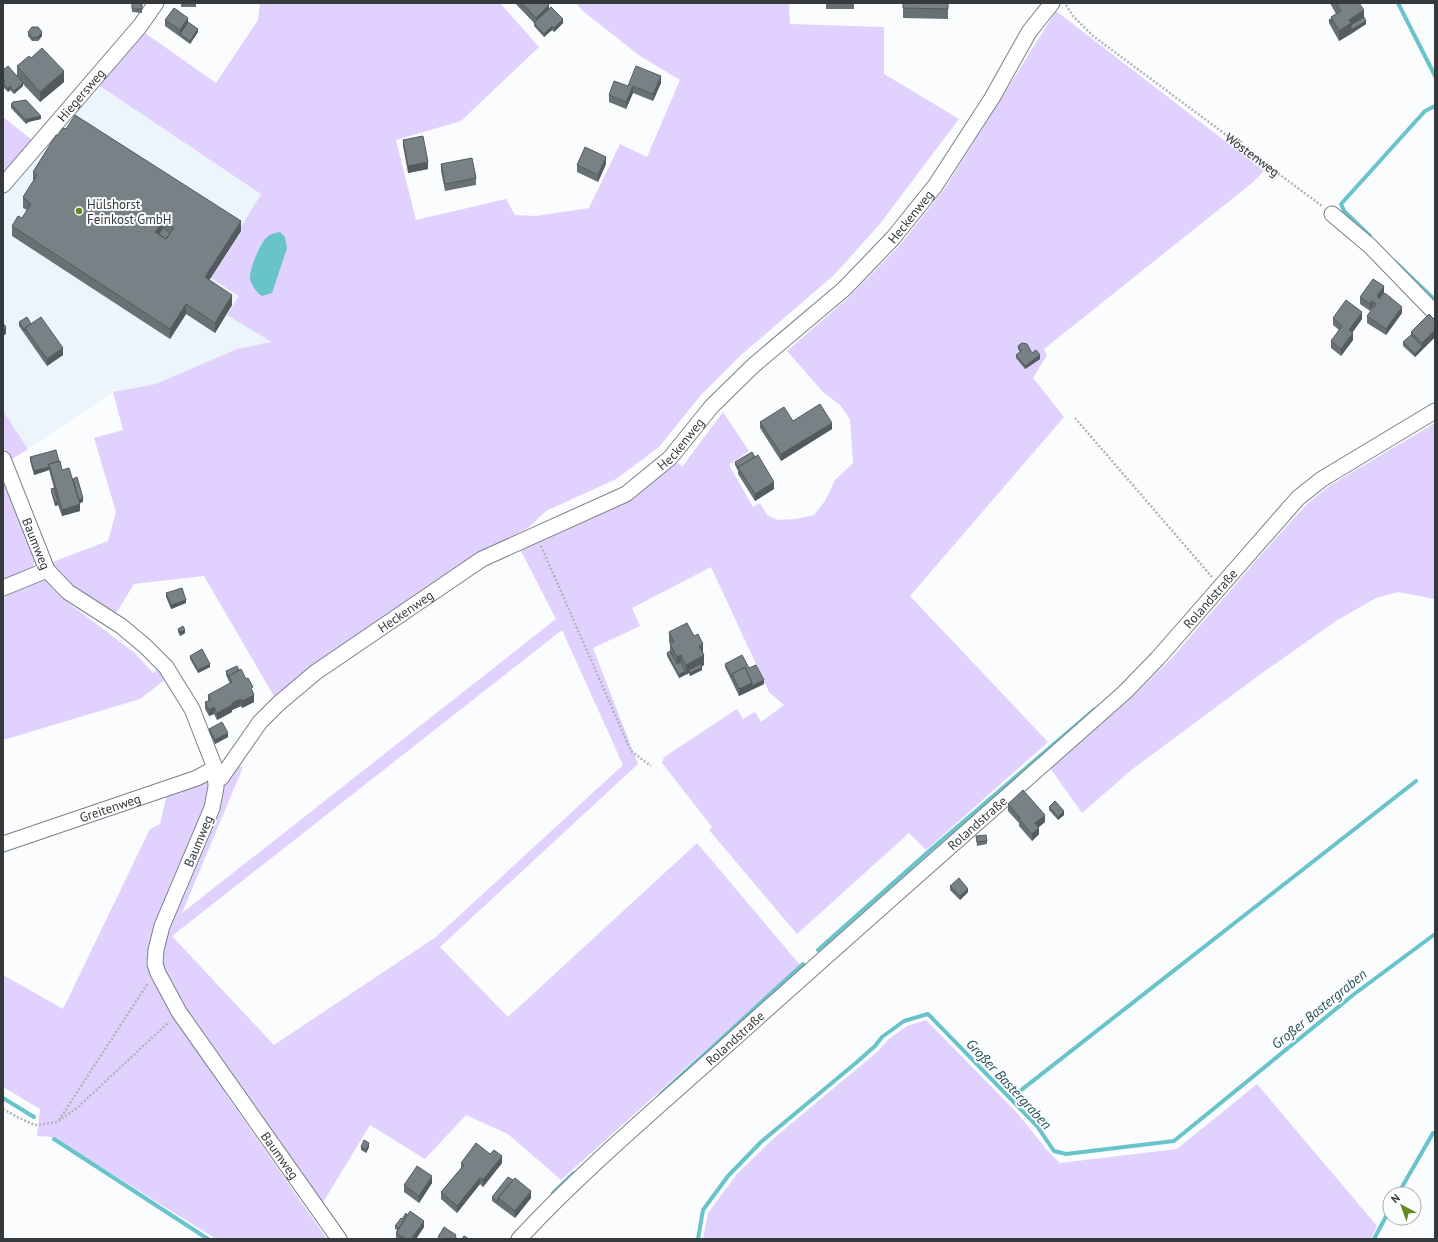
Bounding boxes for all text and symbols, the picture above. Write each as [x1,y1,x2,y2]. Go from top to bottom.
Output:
street label: Hiegersweg [53,65,109,125]
street label: Wöstenweg [1222,129,1283,181]
street label: Heckenweg [884,187,937,247]
place label: Hülshorst Feinkost GmbH [87,196,172,228]
marker: Hülshorst Feinkost GmbH [74,206,84,216]
street label: Heckenweg [654,414,708,474]
street label: Baumweg [18,515,54,572]
street label: Rolandstraße [1180,566,1241,632]
street label: Heckenweg [375,587,437,636]
street label: Greitenweg [77,790,143,826]
street label: Rolandstraße [944,792,1011,854]
street label: Baumweg [180,813,217,870]
water label: Großer Bastergraben [1268,965,1370,1053]
street label: Rolandstraße [702,1008,768,1069]
water label: Großer Bastergraben [962,1035,1056,1133]
street label: Baumweg [257,1129,302,1183]
north arrow [1382,1186,1422,1226]
text: N [1388,1191,1403,1206]

